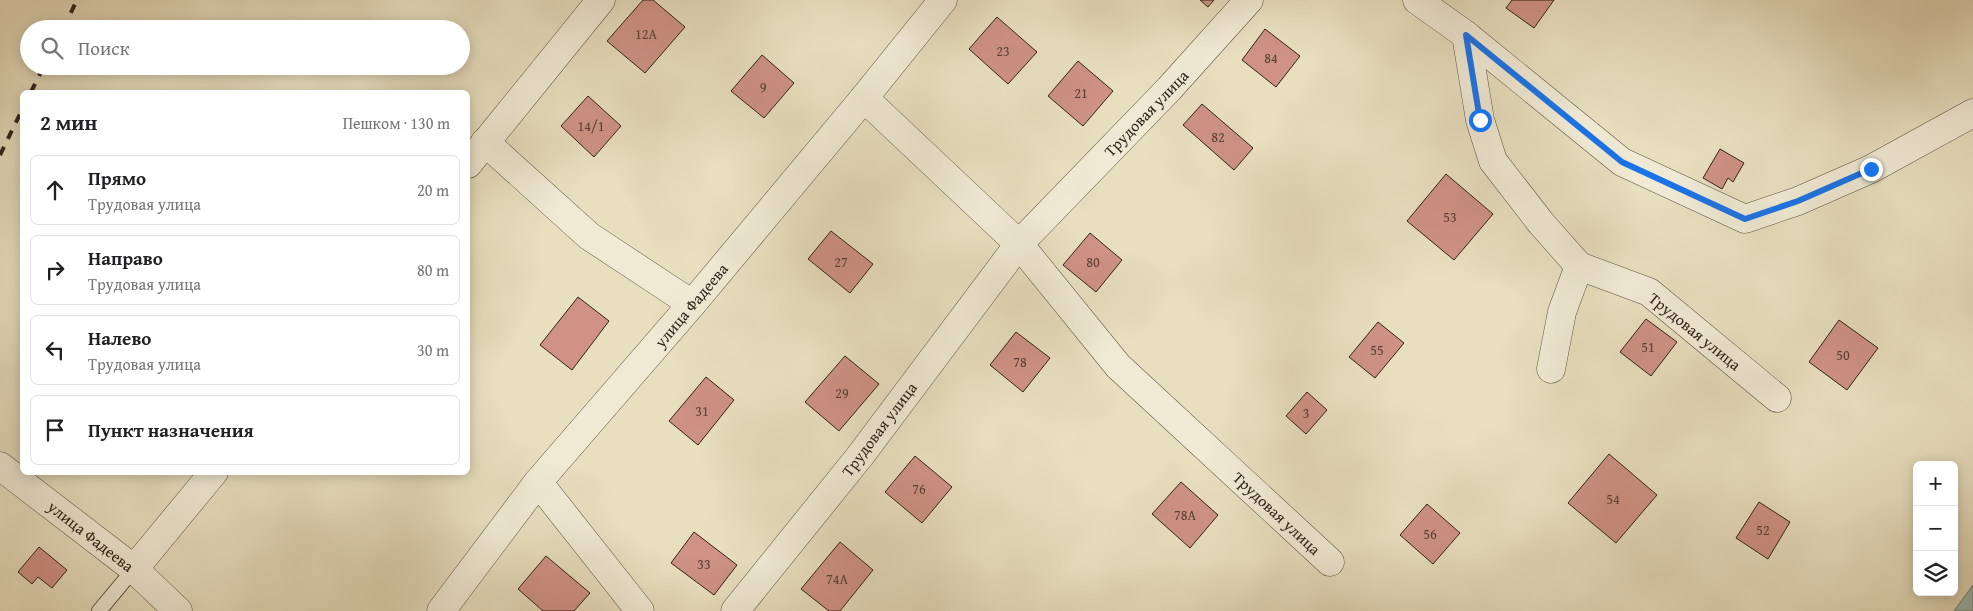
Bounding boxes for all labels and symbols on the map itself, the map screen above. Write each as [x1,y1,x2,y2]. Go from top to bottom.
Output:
house number: 12А [635,24,657,44]
house number: 23 [996,41,1010,61]
house number: 84 [1264,48,1278,68]
street label: Трудовая улица [1098,64,1194,162]
house number: 9 [760,77,767,97]
house number: 21 [1074,83,1088,103]
route start [1469,109,1492,132]
house number: 14/1 [578,116,604,136]
house number: 82 [1211,127,1225,147]
route end [1860,158,1883,181]
house number: 53 [1443,207,1457,227]
house number: 27 [834,252,848,272]
house number: 80 [1086,252,1100,272]
street label: улица Фадеева [648,257,734,353]
street label: Трудовая улица [1644,286,1747,376]
house number: 51 [1641,337,1655,357]
house number: 55 [1370,340,1384,360]
house number: 50 [1836,345,1850,365]
house number: 78 [1013,352,1027,372]
street label: Трудовая улица [835,376,923,481]
house number: 29 [835,383,849,403]
house number: 31 [695,401,709,421]
house number: 3 [1303,403,1309,423]
street label: Трудовая улица [1228,466,1327,561]
house number: 76 [912,479,926,499]
house number: 54 [1606,489,1620,509]
street label: улица Фадеева [42,494,140,578]
house number: 78А [1174,505,1196,525]
house number: 52 [1756,520,1770,540]
house number: 56 [1423,524,1437,544]
house number: 33 [697,554,711,574]
house number: 74А [826,569,848,589]

